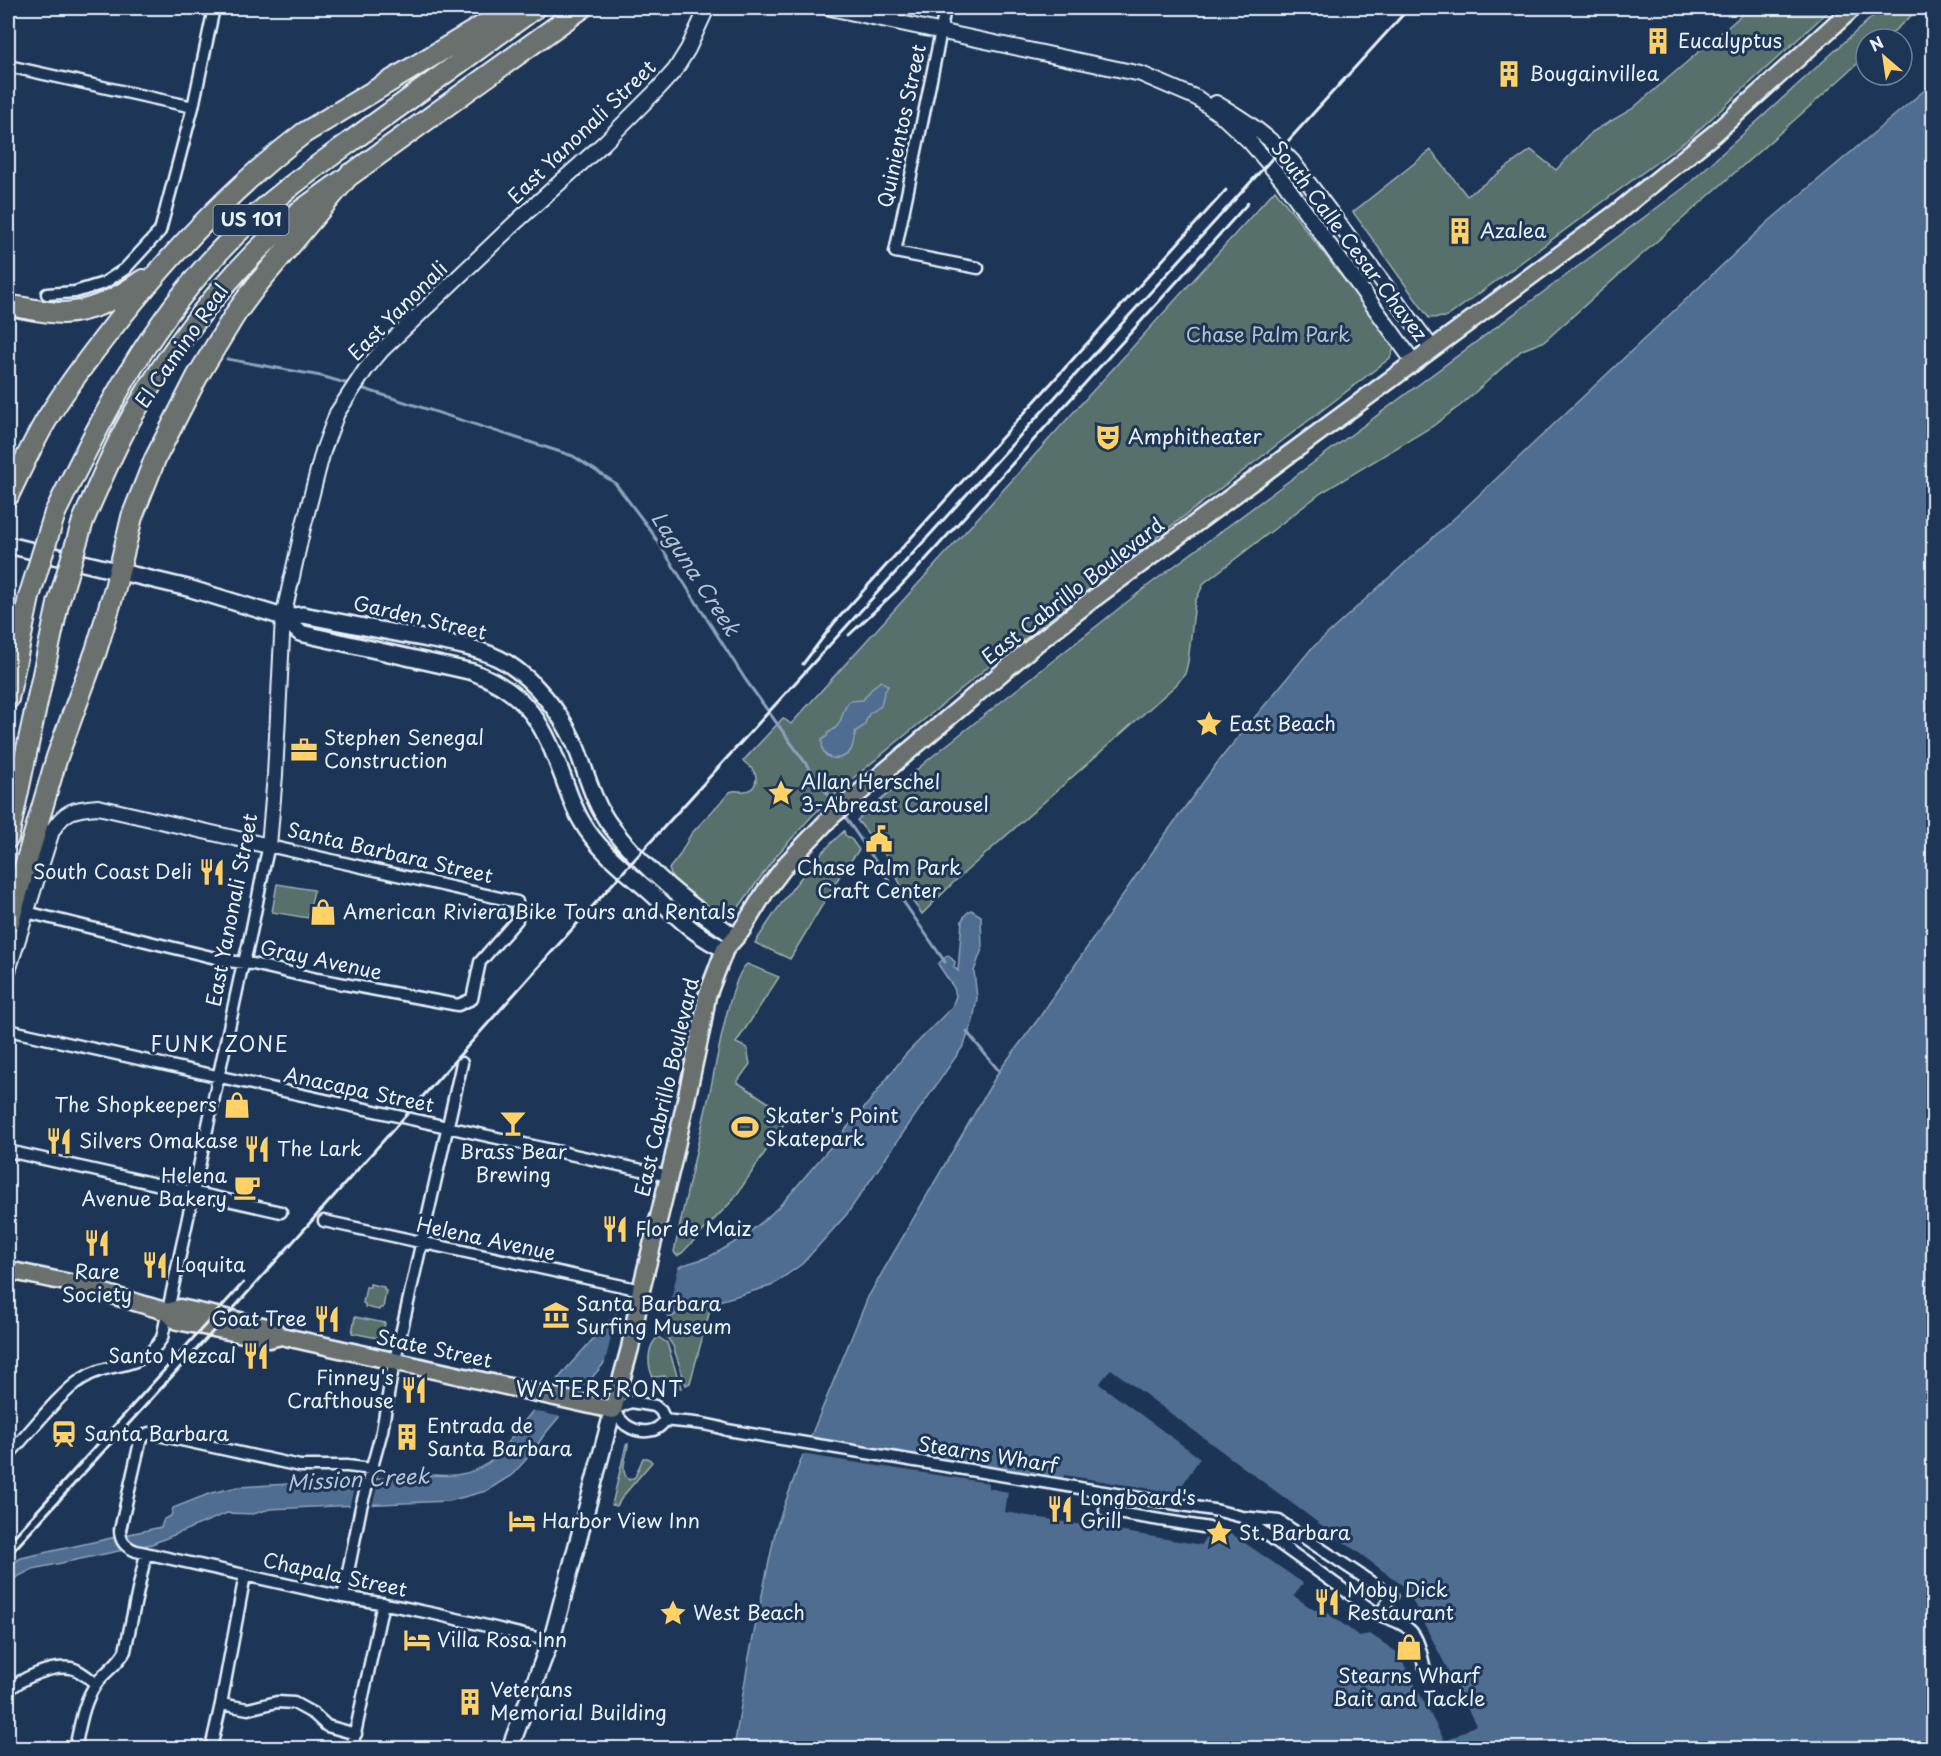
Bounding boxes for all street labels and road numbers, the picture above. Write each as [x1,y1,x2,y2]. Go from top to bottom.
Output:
street label: Quinientos Street [869,41,933,210]
street label: East Yanonali Street [500,52,662,210]
street label: South Calle Cesar Chavez [1264,134,1435,347]
road number: US 101 [214,205,288,235]
street label: East Yanonali [341,254,454,367]
street label: El Camino Real [127,277,235,414]
street label: East Cabrillo Boulevard [975,509,1170,671]
street label: Garden Street [351,587,490,647]
street label: East Yanonali Street [198,811,264,1009]
street label: Santa Barbara Street [284,814,496,890]
street label: Gray Avenue [258,931,385,987]
street label: East Cabrillo Boulevard [626,974,706,1199]
street label: Anacapa Street [281,1058,437,1120]
street label: Helena Avenue [414,1209,559,1267]
street label: State Street [373,1321,495,1375]
street label: Stearns Wharf [916,1428,1062,1480]
street label: Chapala Street [260,1544,410,1604]

